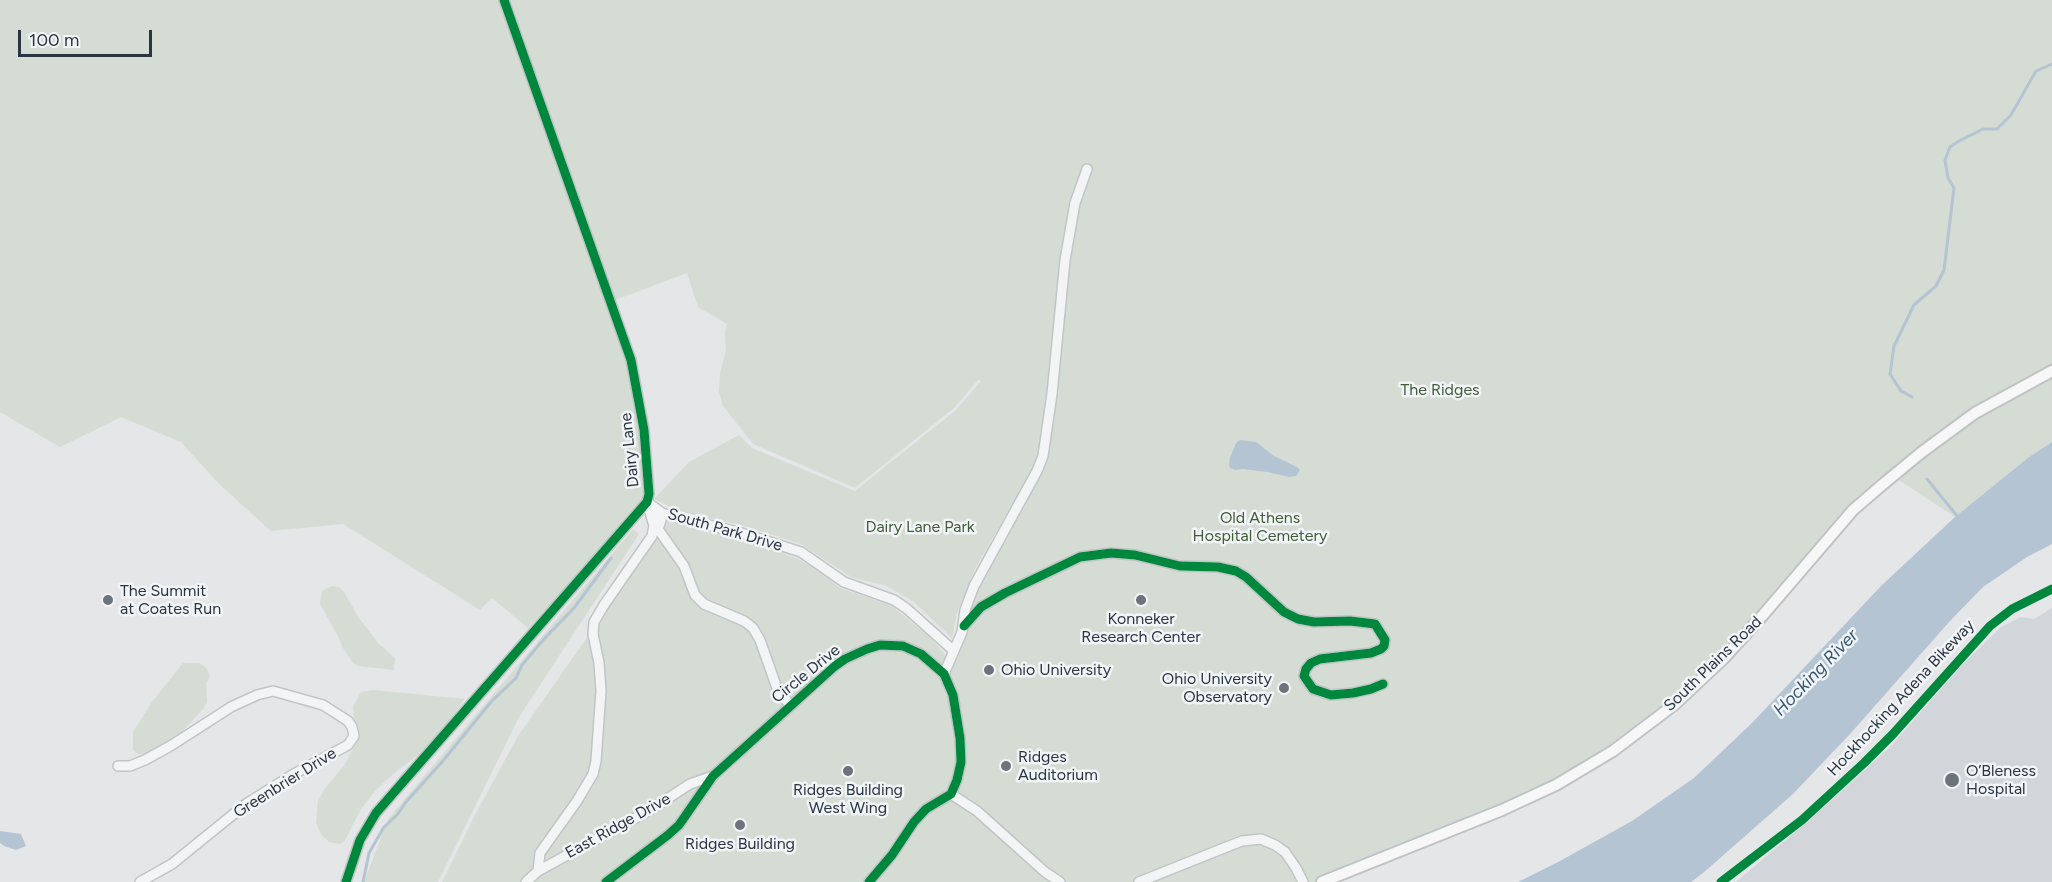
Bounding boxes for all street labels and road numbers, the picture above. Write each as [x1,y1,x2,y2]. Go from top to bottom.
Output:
street label: Dairy Lane [617,412,643,488]
street label: South Park Drive [665,504,785,556]
street label: South Plains Road [1660,612,1766,716]
street label: Hockhocking Adena Bikeway [1824,616,1978,780]
street label: Circle Drive [768,641,844,707]
street label: Greenbrier Drive [230,744,340,822]
street label: East Ridge Drive [562,789,674,863]

